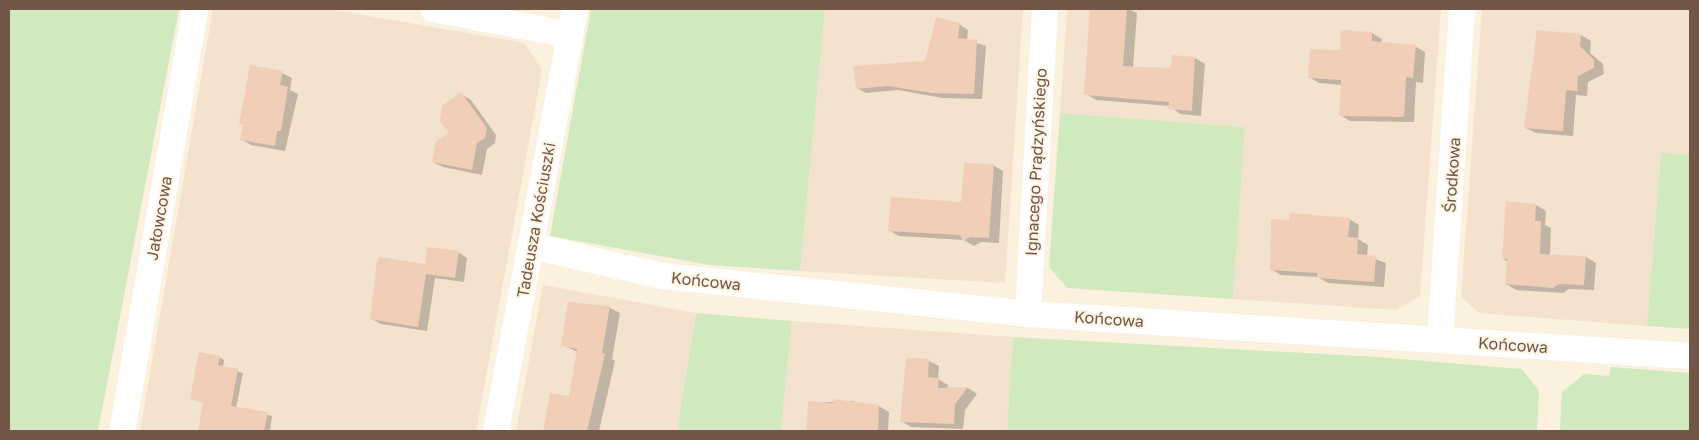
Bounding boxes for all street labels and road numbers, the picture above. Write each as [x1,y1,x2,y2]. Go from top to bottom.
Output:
street label: Ignacego Prądzyńskiego [1021,67,1051,257]
street label: Środkowa [1440,137,1464,213]
street label: Tadeusza Kościuszki [513,141,559,299]
street label: Jałowcowa [142,174,176,262]
street label: Końcowa [670,268,742,294]
street label: Końcowa [1073,307,1145,331]
street label: Końcowa [1477,333,1549,357]

